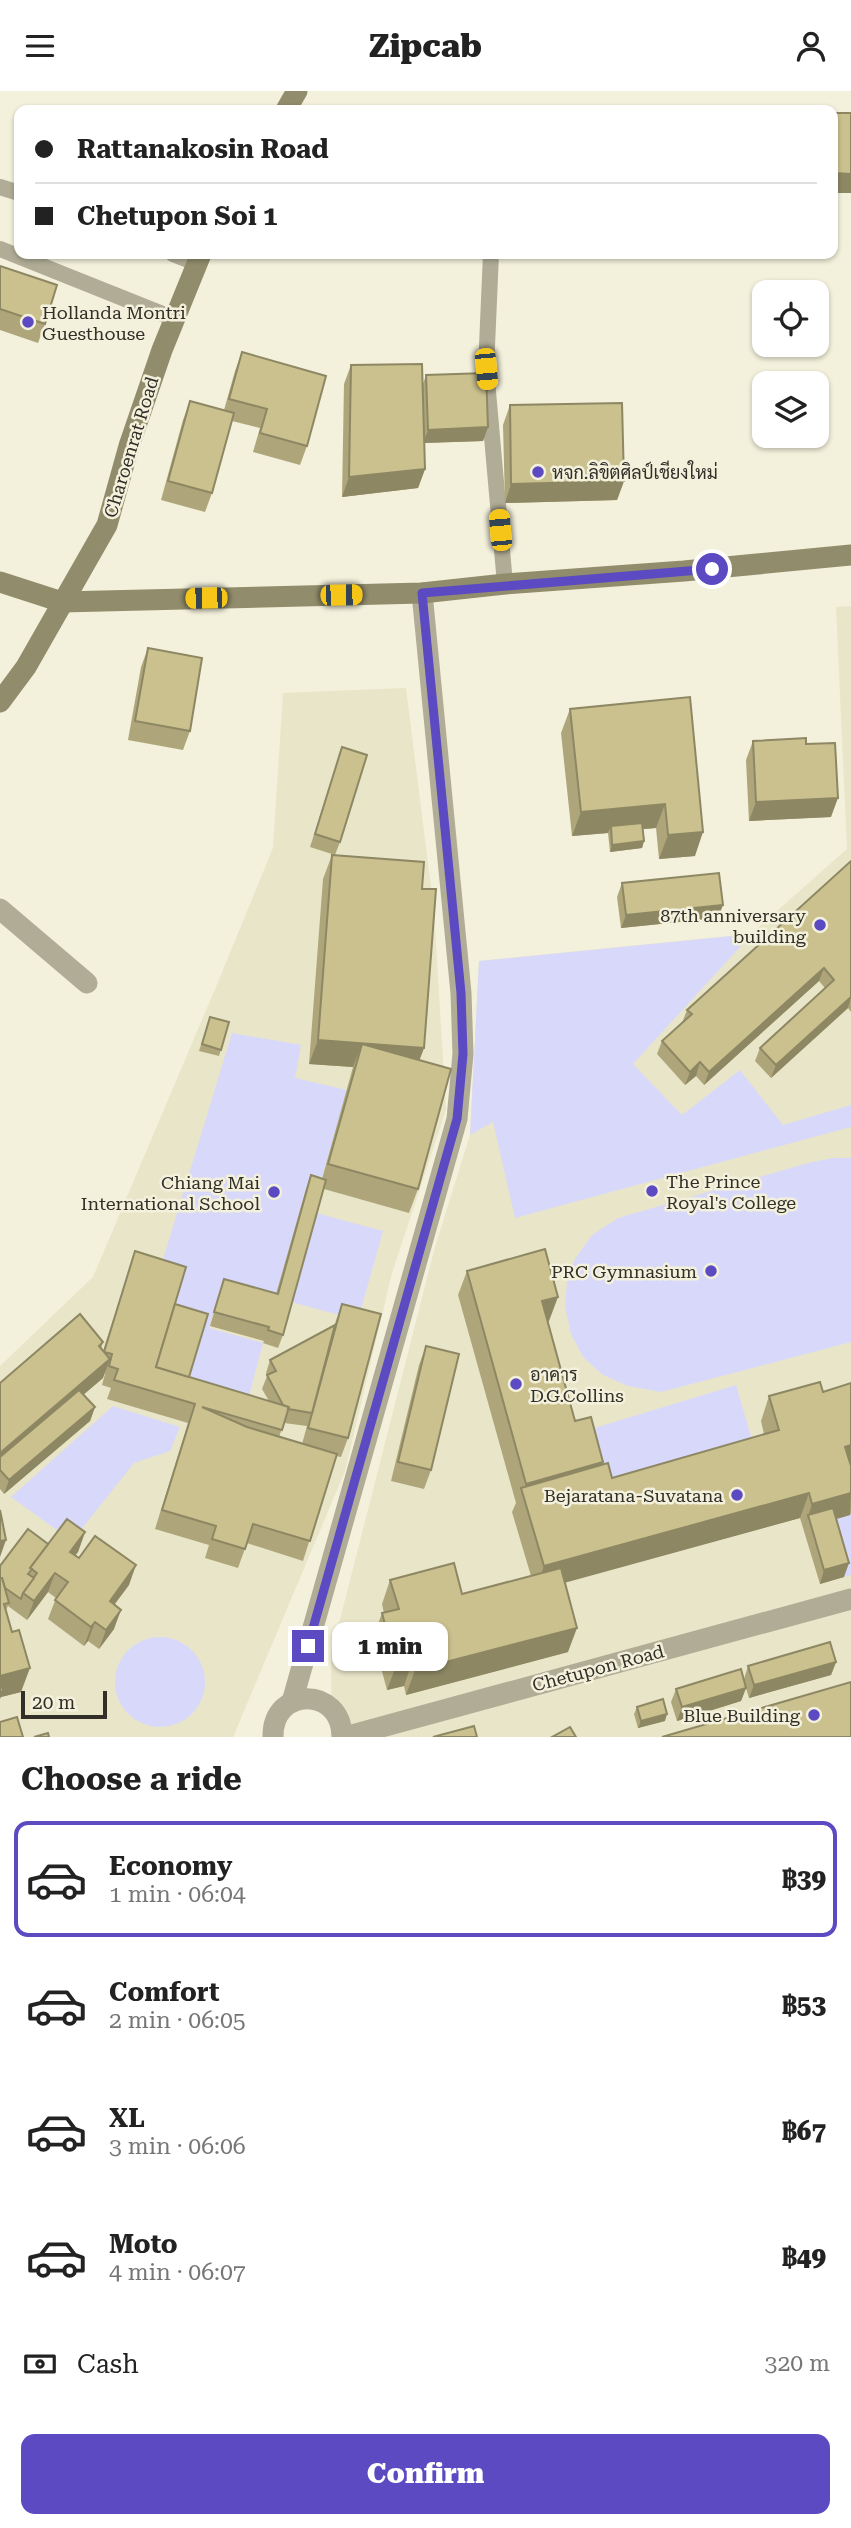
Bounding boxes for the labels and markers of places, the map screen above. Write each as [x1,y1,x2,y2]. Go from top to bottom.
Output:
place label: Hollanda Montri Guesthouse [42,302,186,344]
marker: Hollanda Montri Guesthouse [20,314,36,330]
place label: หจก.ลิขิตศิลป์เชียงใหม่ [552,460,718,483]
marker: หจก.ลิขิตศิลป์เชียงใหม่ [530,464,546,480]
place label: 87th anniversary building [660,905,807,947]
marker: 87th anniversary building [812,917,828,933]
place label: The Prince Royal's College [666,1171,796,1213]
place label: Chiang Mai International School [81,1172,260,1214]
marker: The Prince Royal's College [644,1183,660,1199]
marker: Chiang Mai International School [266,1184,282,1200]
place label: PRC Gymnasium [551,1261,697,1282]
marker: PRC Gymnasium [703,1263,719,1279]
place label: อาคาร D.G.Collins [530,1364,624,1406]
marker: อาคาร D.G.Collins [508,1376,524,1392]
place label: Bejaratana-Suvatana [544,1485,723,1506]
marker: Bejaratana-Suvatana [729,1487,745,1503]
place label: Blue Building [683,1705,801,1726]
marker: Blue Building [806,1707,822,1723]

